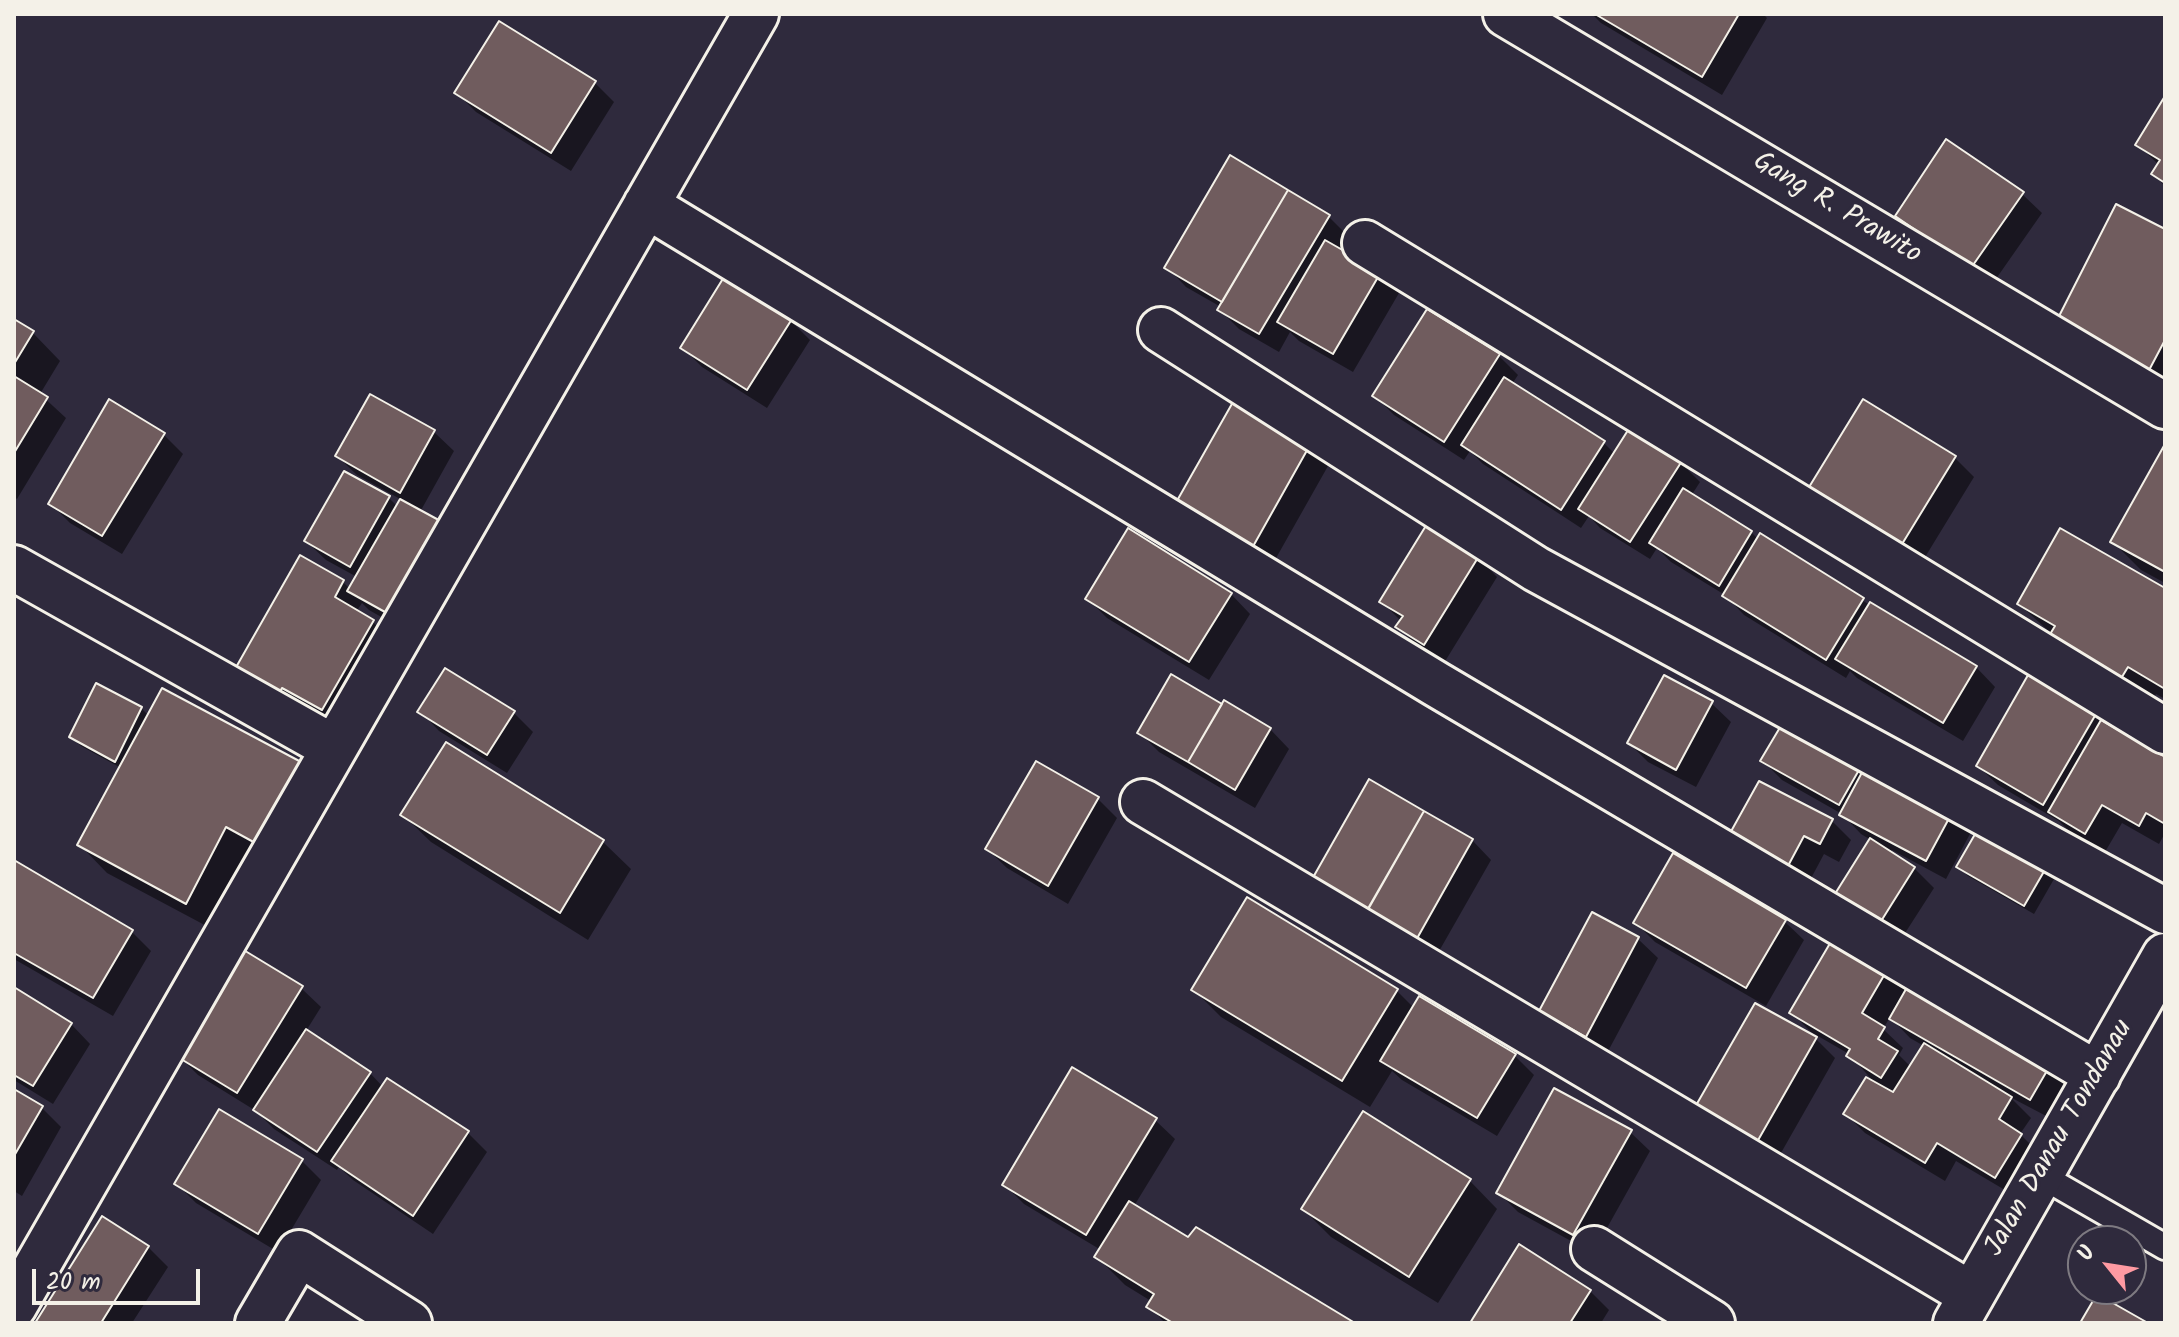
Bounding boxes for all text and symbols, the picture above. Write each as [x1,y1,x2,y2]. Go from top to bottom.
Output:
street label: Gang R. Prawito [1746,147,1926,273]
street label: Jalan Danau Tondanau [1980,1015,2142,1263]
north arrow [2067,1225,2147,1305]
text: U [2069,1239,2106,1268]
scale bar [36,1253,204,1303]
text: 20 m [46,1263,101,1302]

